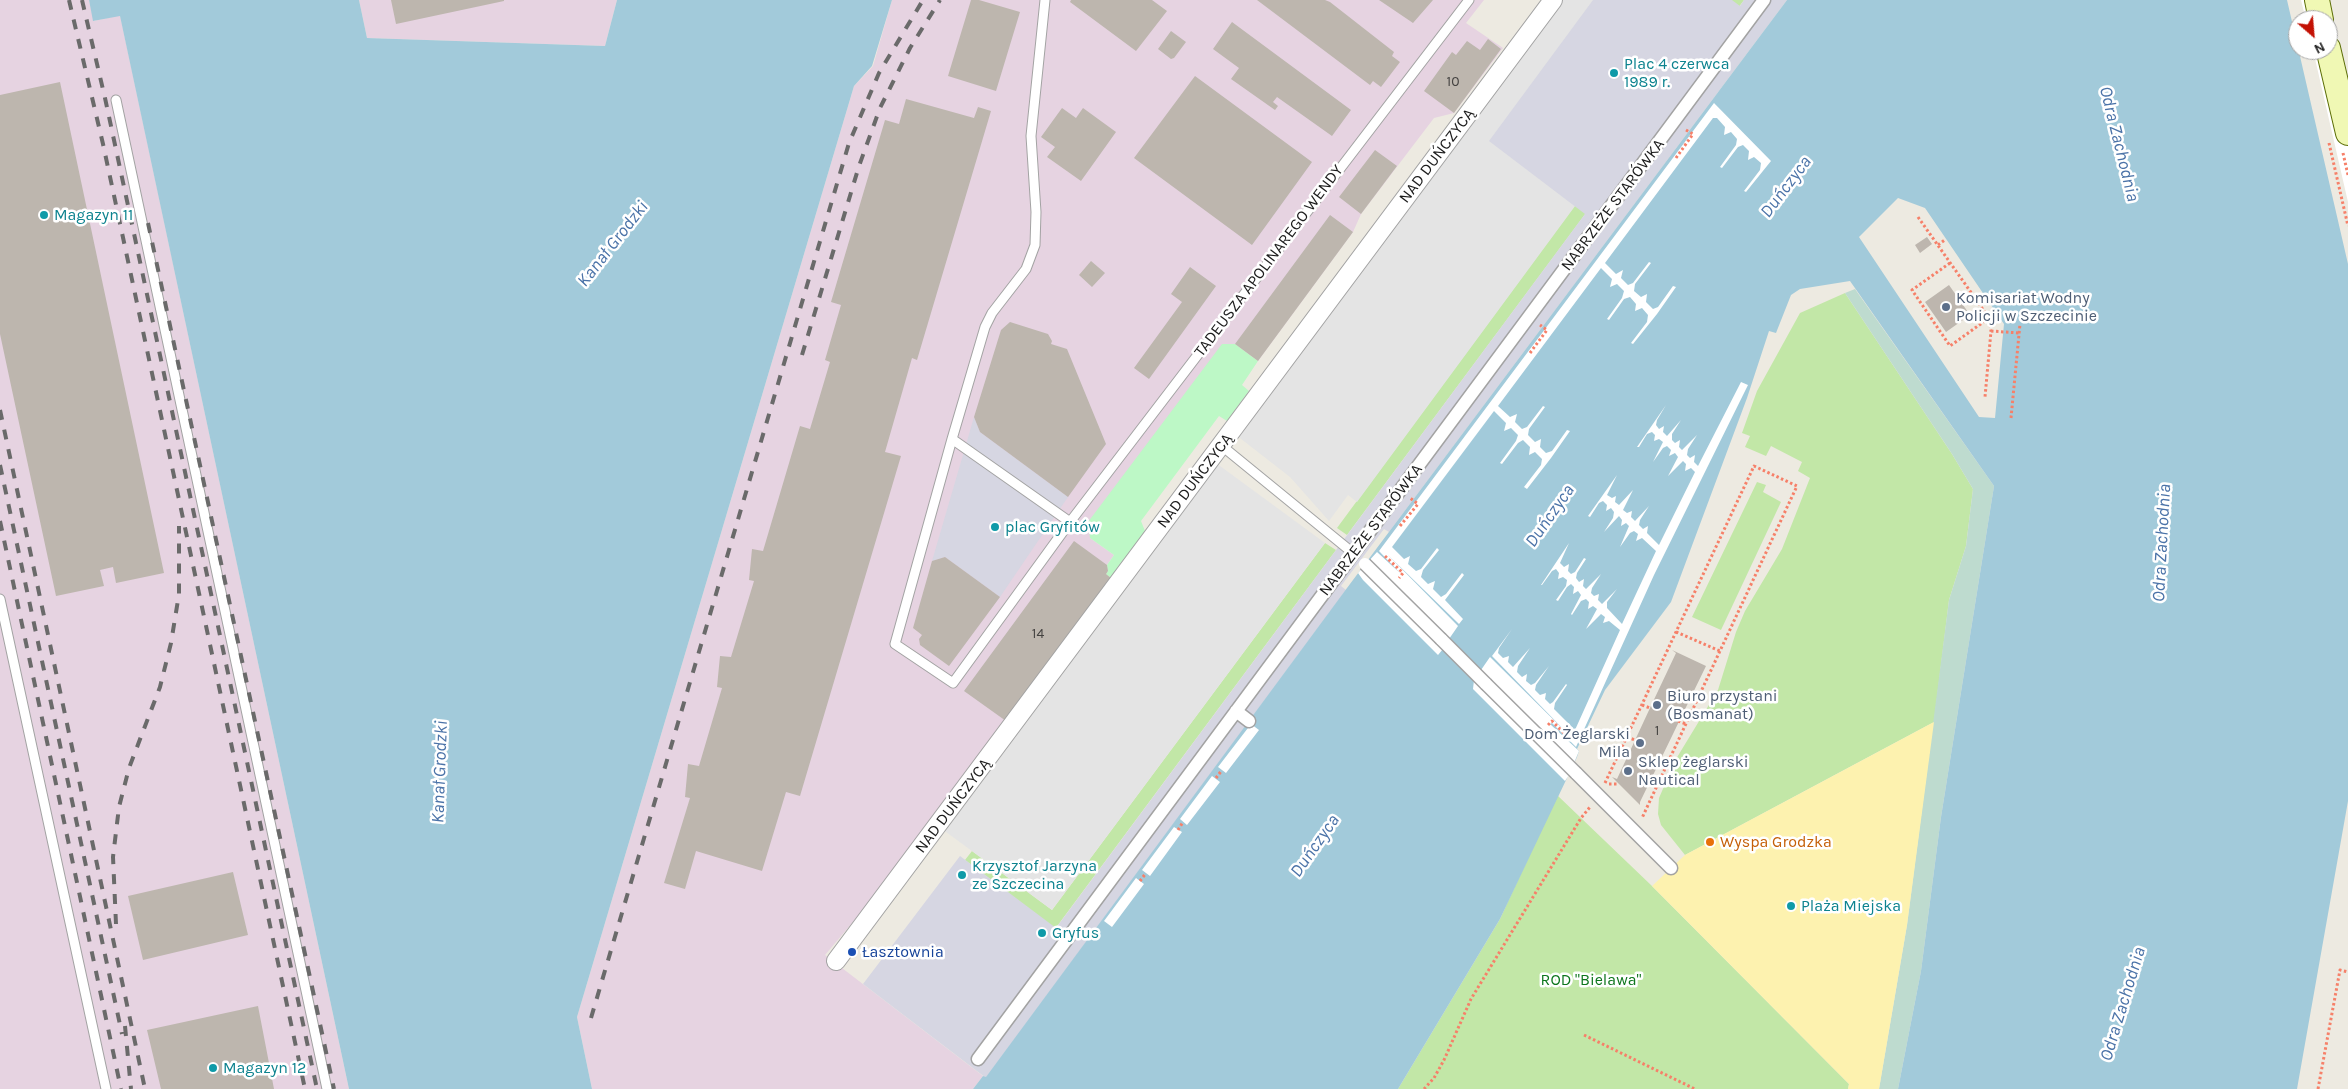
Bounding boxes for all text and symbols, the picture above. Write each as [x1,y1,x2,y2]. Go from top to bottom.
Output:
north arrow [2288,10,2338,60]
text: N [2311,38,2328,58]
place label: Plac 4 czerwca 1989 r. [1624,54,1729,92]
marker: Plac 4 czerwca 1989 r. [1608,67,1620,79]
house number: 10 [1447,74,1459,90]
water label: Odra Zachodnia [2094,84,2144,204]
street label: NAD DUŃCZYCĄ [1395,105,1479,207]
street label: NABRZEŻE STARÓWKA [1557,135,1669,275]
water label: Duńczyca [1756,152,1816,222]
street label: TADEUSZA APOLINAREGO WENDY [1190,161,1348,361]
water label: Kanał Grodzki [573,197,653,291]
place label: Magazyn 11 [54,205,133,225]
marker: Magazyn 11 [38,209,50,221]
place label: Komisariat Wodny Policji w Szczecinie [1956,288,2097,326]
marker: Komisariat Wodny Policji w Szczecinie [1940,301,1952,313]
street label: NAD DUŃCZYCĄ [1153,430,1237,532]
street label: NABRZEŻE STARÓWKA [1315,460,1427,600]
water label: Duńczyca [1521,480,1579,552]
water label: Odra Zachodnia [2148,483,2176,603]
place label: plac Gryfitów [1005,517,1100,537]
marker: plac Gryfitów [989,521,1001,533]
house number: 14 [1032,626,1044,642]
place label: Biuro przystani (Bosmanat) [1667,686,1778,724]
marker: Biuro przystani (Bosmanat) [1651,699,1663,711]
water label: Kanał Grodzki [427,720,453,824]
house number: 1 [1655,723,1659,739]
place label: Dom Żeglarski Mila [1524,724,1630,762]
marker: Dom Żeglarski Mila [1634,737,1646,749]
place label: Sklep żeglarski Nautical [1638,752,1749,790]
street label: NAD DUŃCZYCĄ [911,755,995,857]
marker: Sklep żeglarski Nautical [1622,765,1634,777]
water label: Duńczyca [1286,810,1344,882]
place label: Wyspa Grodzka [1720,832,1832,852]
marker: Wyspa Grodzka [1704,836,1716,848]
place label: Krzysztof Jarzyna ze Szczecina [972,856,1097,894]
marker: Krzysztof Jarzyna ze Szczecina [956,869,968,881]
place label: Plaża Miejska [1801,896,1901,916]
marker: Plaża Miejska [1785,900,1797,912]
place label: Gryfus [1052,923,1099,943]
marker: Gryfus [1036,927,1048,939]
place label: Łasztownia [862,942,944,962]
water label: Odra Zachodnia [2095,944,2151,1064]
marker: Łasztownia [846,946,858,958]
park label: ROD "Bielawa" [1541,970,1641,990]
place label: Magazyn 12 [223,1058,306,1078]
marker: Magazyn 12 [207,1062,219,1074]

